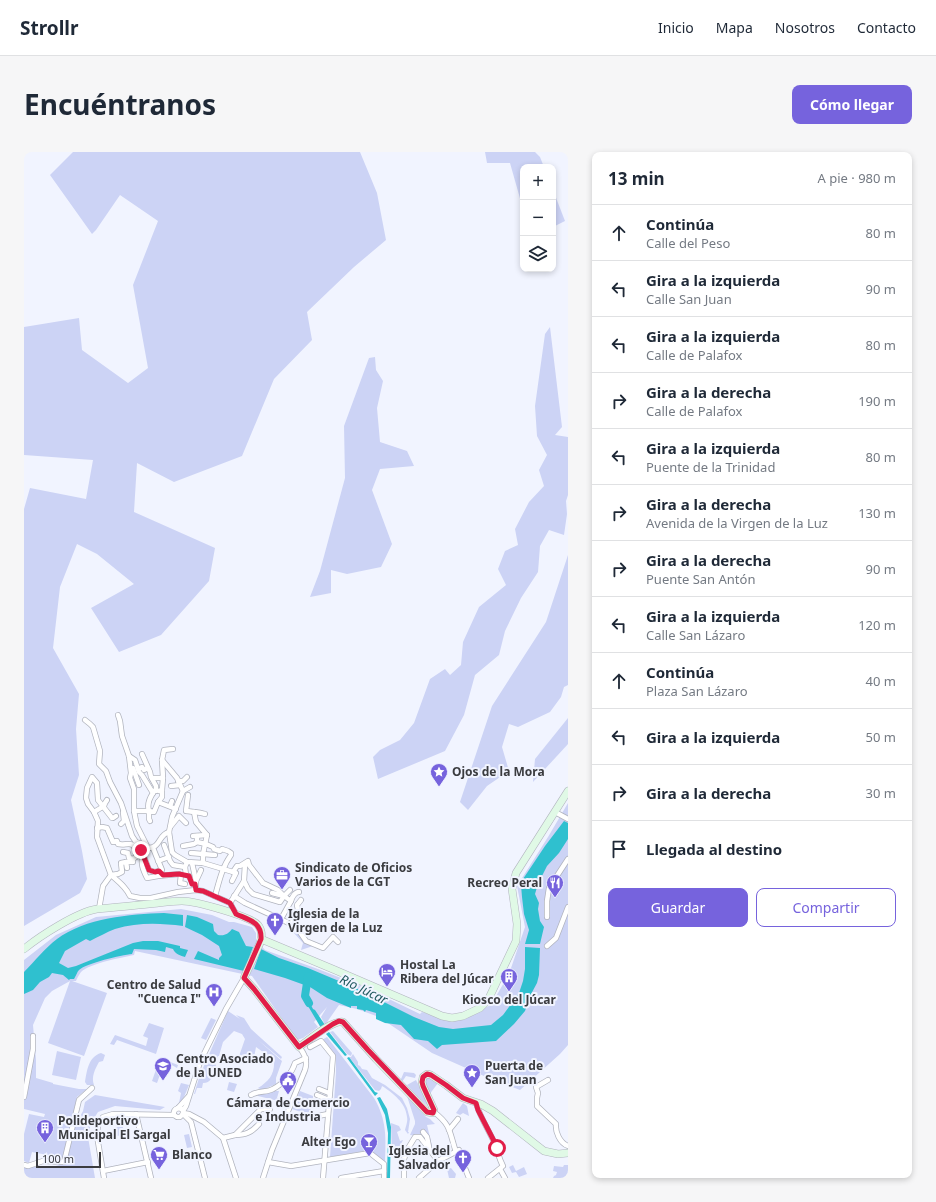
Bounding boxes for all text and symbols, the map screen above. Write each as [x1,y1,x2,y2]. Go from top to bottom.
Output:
text: Strollr [20,15,79,41]
text: Inicio [658,18,694,37]
text: Mapa [716,18,753,37]
text: Nosotros [775,18,835,37]
text: Contacto [857,18,916,37]
text: Encuéntranos [24,85,216,123]
button: Cómo llegar [792,85,912,124]
map controls [520,164,556,272]
button: + [520,164,556,200]
text: 13 min [608,167,665,190]
text: A pie · 980 m [818,169,896,187]
button: − [520,200,556,236]
text: Continúa [646,214,714,234]
icon: ahead [608,222,630,244]
text: 80 m [866,224,896,242]
text: Calle del Peso [646,234,730,252]
button: layers [520,236,556,272]
text: Gira a la izquierda [646,270,780,290]
icon: left [608,278,630,300]
text: 90 m [866,280,896,298]
text: Calle San Juan [646,290,732,308]
text: Gira a la izquierda [646,326,780,346]
icon: left [608,334,630,356]
text: 80 m [866,336,896,354]
text: Calle de Palafox [646,346,742,364]
text: Gira a la derecha [646,382,771,402]
icon: right [608,390,630,412]
text: 190 m [858,392,896,410]
text: Calle de Palafox [646,402,742,420]
text: Gira a la izquierda [646,438,780,458]
icon: left [608,446,630,468]
text: 80 m [866,448,896,466]
text: Puente de la Trinidad [646,458,775,476]
text: Gira a la derecha [646,494,771,514]
icon: right [608,502,630,524]
text: 130 m [858,504,896,522]
text: Avenida de la Virgen de la Luz [646,514,828,532]
text: Gira a la derecha [646,550,771,570]
icon: right [608,558,630,580]
text: 90 m [866,560,896,578]
text: Puente San Antón [646,570,755,588]
text: Gira a la izquierda [646,606,780,626]
icon: left [608,614,630,636]
text: 120 m [858,616,896,634]
text: Calle San Lázaro [646,626,745,644]
text: Continúa [646,662,714,682]
icon: ahead [608,670,630,692]
text: 40 m [866,672,896,690]
text: Plaza San Lázaro [646,682,748,700]
icon: left [608,726,630,748]
text: Gira a la izquierda [646,727,780,747]
text: 50 m [866,728,896,746]
place icon: Ojos de la Mora [429,762,449,787]
place label: Ojos de la Mora [452,763,545,780]
icon: right [608,782,630,804]
text: Gira a la derecha [646,783,771,803]
text: 30 m [866,784,896,802]
icon: arrive [608,838,630,860]
text: Llegada al destino [646,839,782,859]
route end [132,841,150,859]
place label: Sindicato de Oficios Varios de la CGT [295,859,412,890]
office icon: Sindicato de Oficios Varios de la CGT [272,865,292,890]
restaurant icon: Recreo Peral [545,873,565,898]
place label: Recreo Peral [467,874,542,891]
button: Guardar [608,888,748,927]
button: Compartir [756,888,896,927]
place label: Iglesia de la Virgen de la Luz [288,905,383,936]
church icon: Iglesia de la Virgen de la Luz [265,911,285,936]
place label: Hostal La Ribera del Júcar [400,956,494,987]
hotel icon: Hostal La Ribera del Júcar [377,962,397,987]
building icon: Kiosco del Júcar [499,967,519,992]
water label: Río Júcar [337,970,392,1009]
place label: Centro de Salud "Cuenca I" [107,976,201,1007]
hospital icon: Centro de Salud "Cuenca I" [204,982,224,1007]
place label: Kiosco del Júcar [462,991,557,1008]
place label: Centro Asociado de la UNED [176,1050,274,1081]
school or university icon: Centro Asociado de la UNED [153,1056,173,1081]
place label: Puerta de San Juan [485,1057,543,1088]
place icon: Puerta de San Juan [462,1063,482,1088]
public building icon: Cámara de Comercio e Industria [278,1070,298,1095]
place label: Cámara de Comercio e Industria [226,1094,350,1125]
place label: Polideportivo Municipal El Sargal [58,1112,171,1143]
building icon: Polideportivo Municipal El Sargal [35,1118,55,1143]
bar icon: Alter Ego [359,1132,379,1157]
place label: Alter Ego [301,1133,356,1150]
route start [488,1139,506,1157]
place label: Iglesia del Salvador [389,1142,451,1173]
supermarket icon: Blanco [149,1145,169,1170]
place label: Blanco [172,1146,212,1163]
church icon: Iglesia del Salvador [453,1148,473,1173]
scale bar [36,1150,101,1169]
text: 100 m [42,1151,74,1166]

